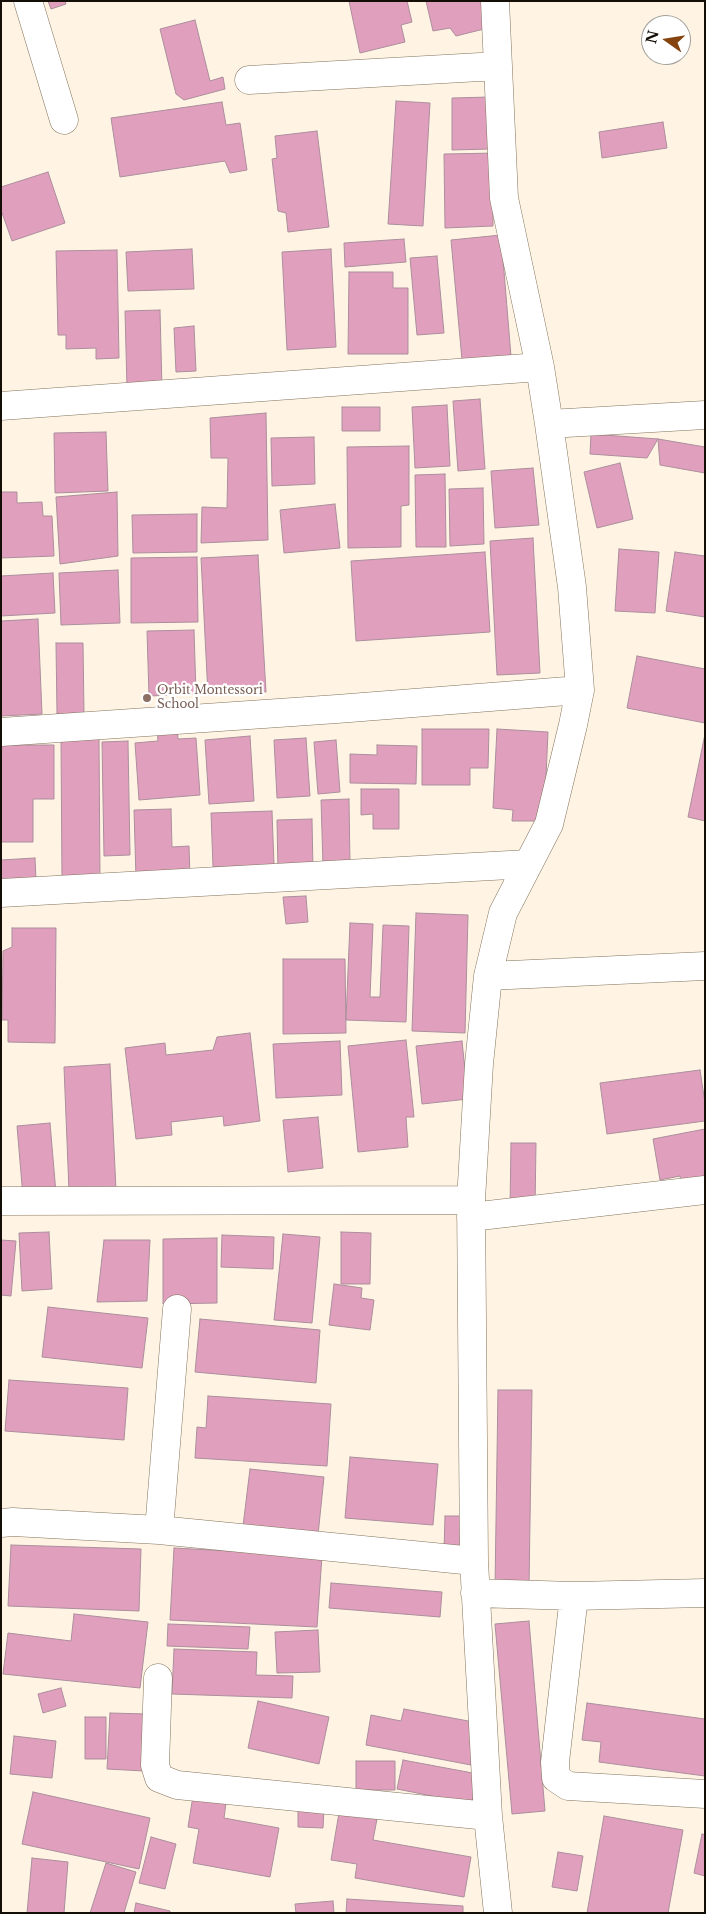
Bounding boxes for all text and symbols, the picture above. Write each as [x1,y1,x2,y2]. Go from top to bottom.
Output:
north arrow [641,15,691,65]
text: N [642,28,663,45]
place label: Orbit Montessori School [157,684,263,712]
marker: Orbit Montessori School [141,692,153,704]

